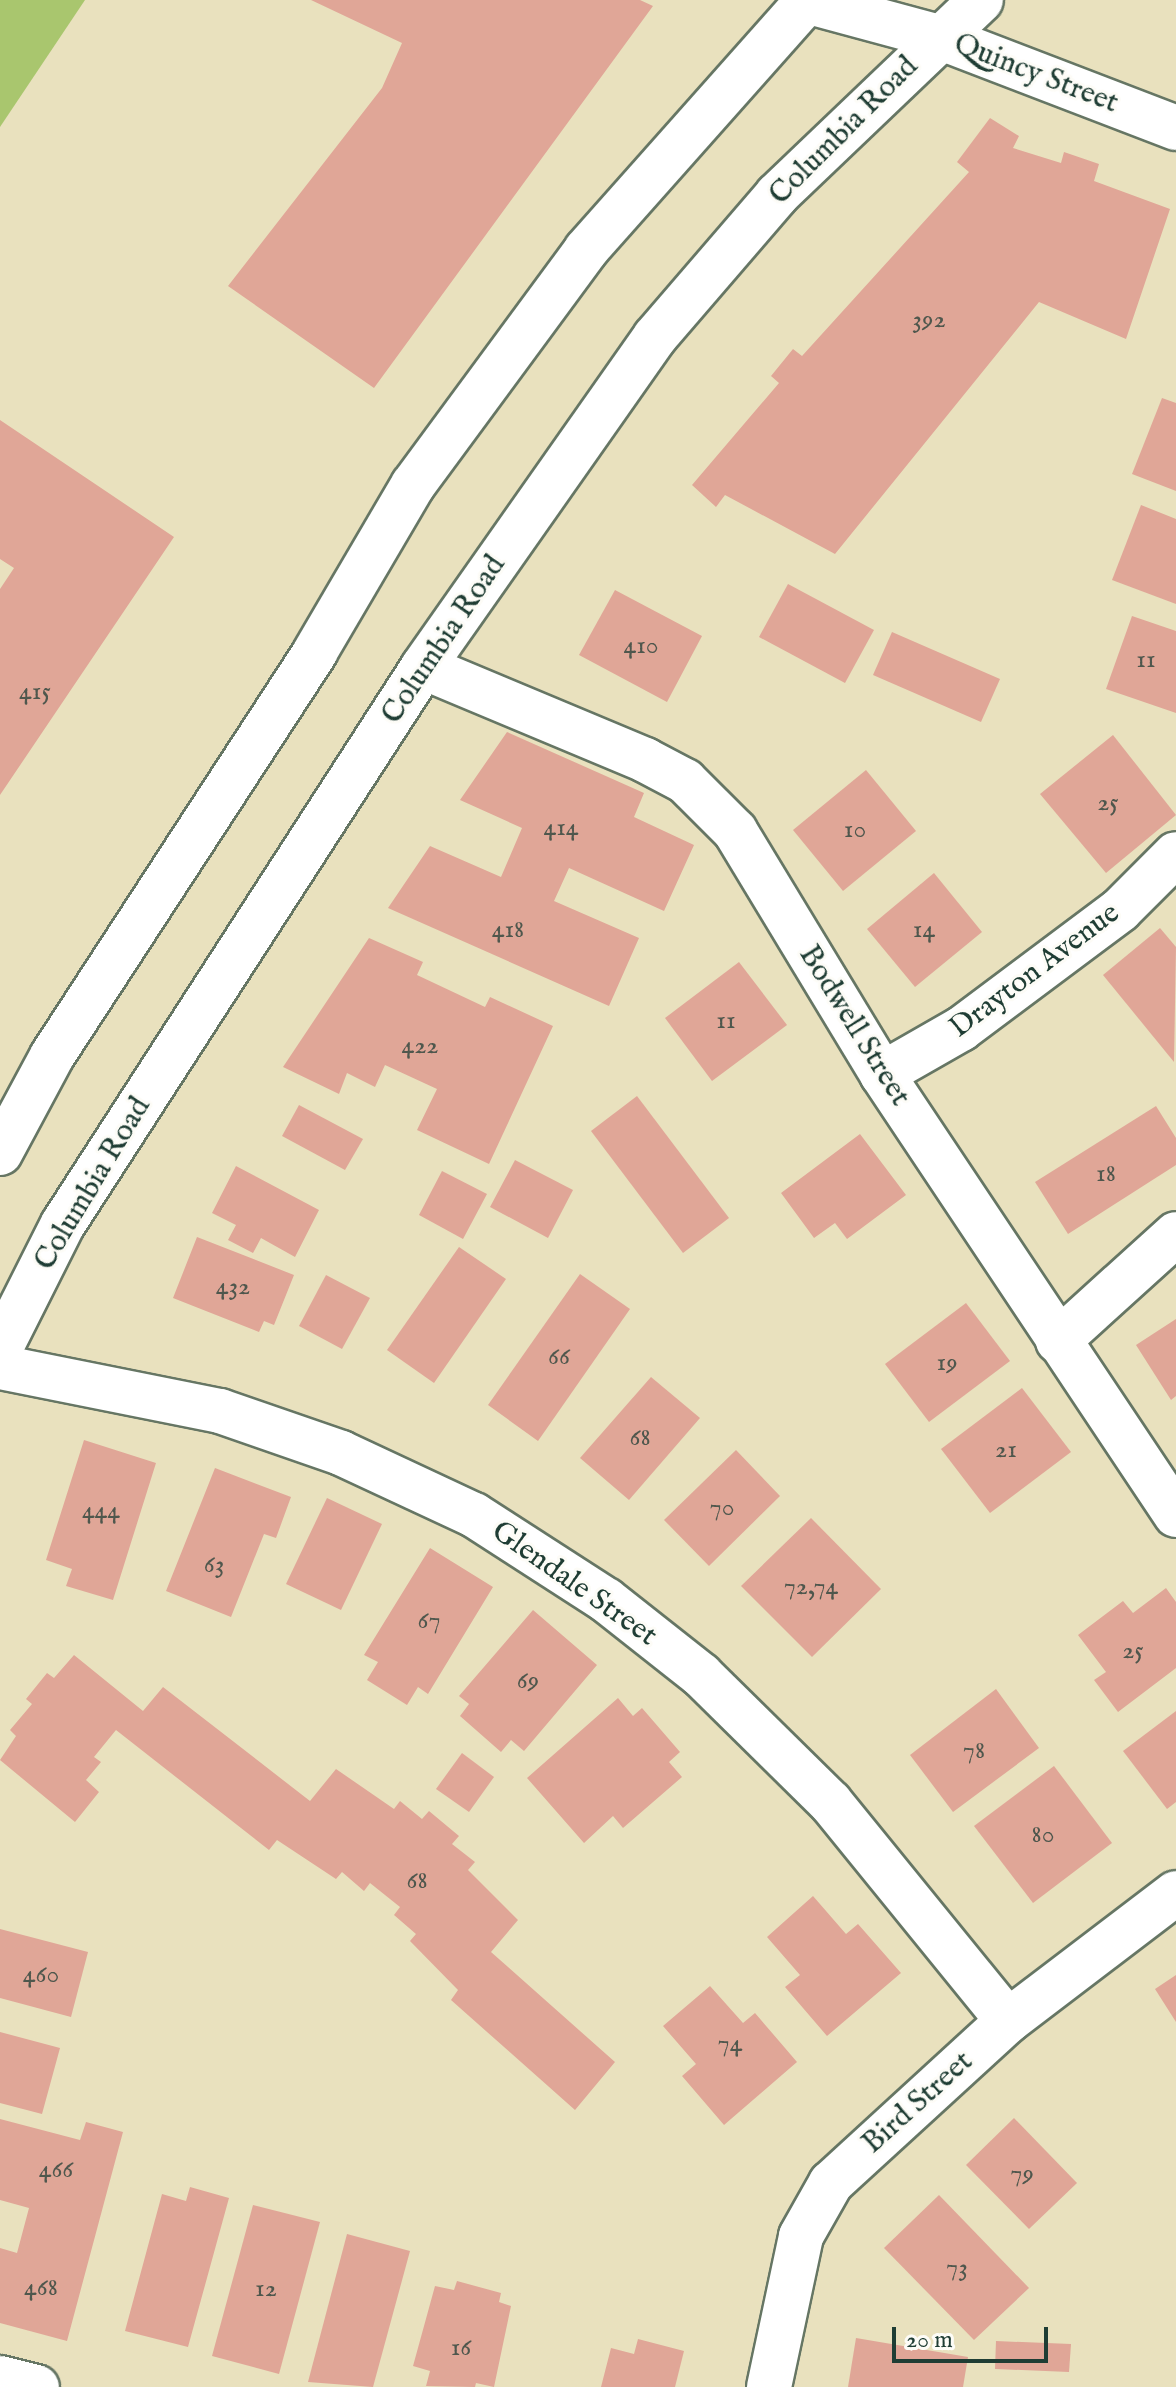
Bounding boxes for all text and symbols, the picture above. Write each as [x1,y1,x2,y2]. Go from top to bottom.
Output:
street label: Quincy Street [949,26,1123,122]
street label: Columbia Road [762,49,926,213]
house number: 392 [912,304,946,336]
street label: Columbia Road [374,549,514,731]
house number: 410 [623,630,659,662]
house number: 11 [1136,644,1156,676]
house number: 415 [19,676,51,708]
house number: 25 [1097,787,1119,819]
house number: 414 [543,812,579,844]
house number: 10 [844,814,866,846]
street label: Drayton Avenue [943,896,1127,1046]
house number: 418 [492,914,524,946]
house number: 14 [913,914,935,946]
street label: Bodwell Street [790,939,918,1113]
house number: 11 [716,1005,736,1037]
house number: 422 [401,1030,439,1062]
street label: Columbia Road [27,1091,159,1277]
house number: 18 [1096,1158,1116,1190]
house number: 432 [216,1271,250,1303]
house number: 66 [548,1341,570,1373]
house number: 19 [936,1347,958,1379]
house number: 68 [629,1422,651,1454]
house number: 21 [995,1434,1017,1466]
house number: 70 [710,1492,734,1524]
house number: 444 [82,1495,120,1527]
street label: Glendale Street [484,1514,664,1654]
house number: 63 [204,1549,224,1581]
house number: 72,74 [784,1571,838,1603]
house number: 67 [417,1605,441,1637]
house number: 25 [1122,1635,1144,1667]
house number: 69 [517,1665,539,1697]
house number: 78 [963,1735,985,1767]
house number: 80 [1032,1819,1054,1851]
house number: 68 [406,1865,428,1897]
house number: 460 [23,1959,59,1991]
house number: 74 [718,2028,742,2060]
street label: Bird Street [855,2044,981,2162]
house number: 466 [39,2154,73,2186]
house number: 79 [1010,2158,1034,2190]
house number: 73 [946,2252,968,2284]
house number: 468 [24,2272,58,2304]
house number: 12 [255,2273,277,2305]
scale bar [896,2311,1052,2361]
text: 20 m [906,2325,953,2356]
house number: 16 [451,2332,471,2364]

